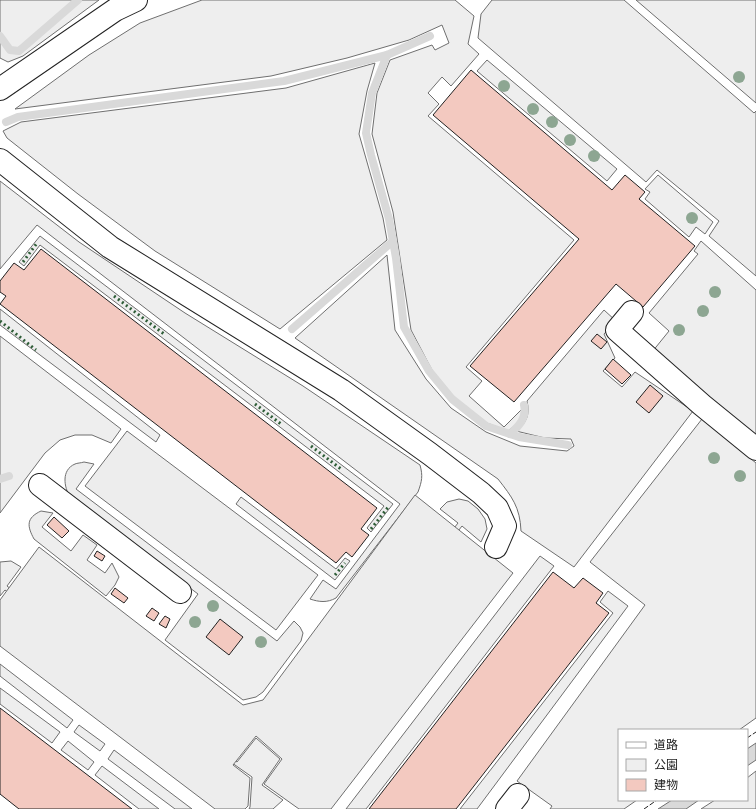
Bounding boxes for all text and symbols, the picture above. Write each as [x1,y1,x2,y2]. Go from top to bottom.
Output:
legend [618,729,748,801]
text: 道路 [654,737,678,752]
text: 公園 [654,757,678,772]
text: 建物 [654,777,678,792]

